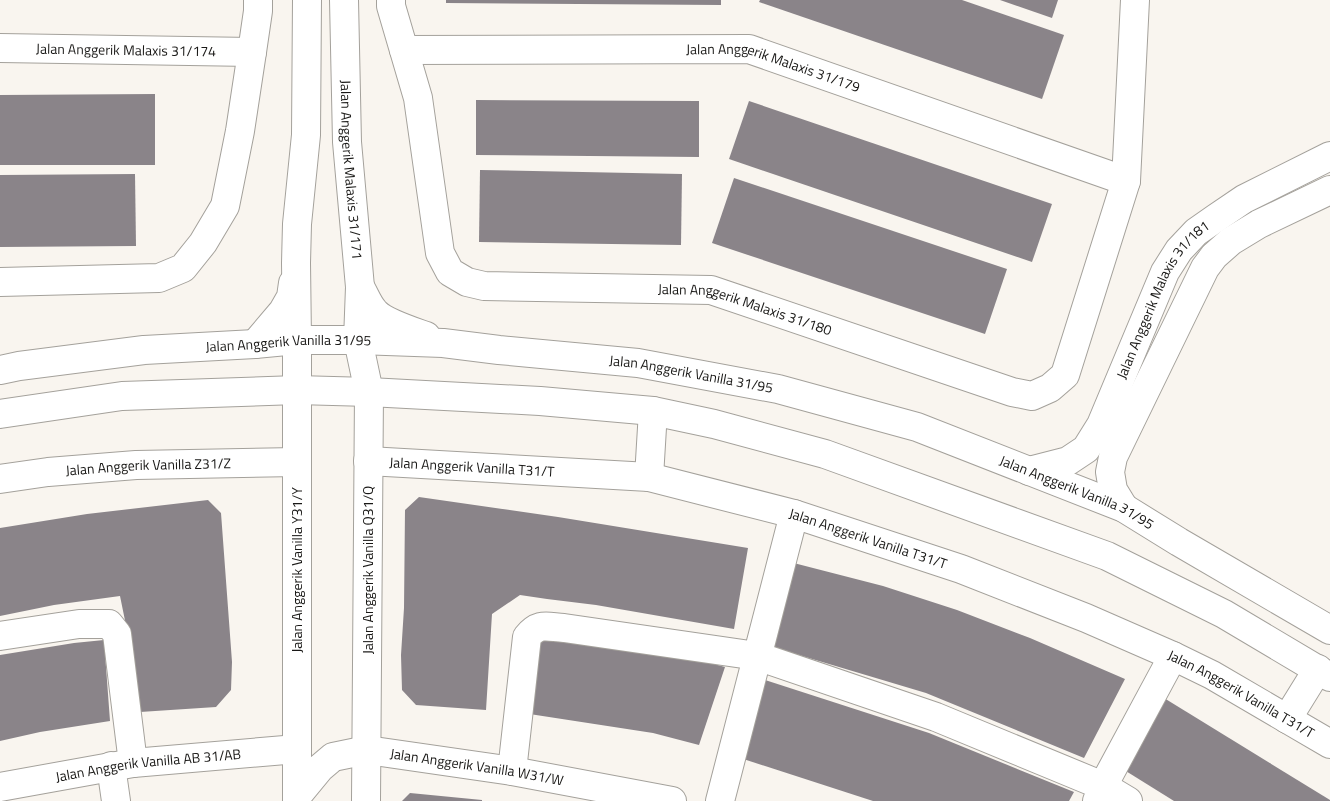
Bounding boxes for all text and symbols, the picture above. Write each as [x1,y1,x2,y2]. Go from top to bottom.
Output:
street label: Jalan Anggerik Malaxis 31/174 [36,38,216,61]
street label: Jalan Anggerik Malaxis 31/179 [686,38,863,97]
street label: Jalan Anggerik Malaxis 31/171 [336,80,368,260]
street label: Jalan Anggerik Malaxis 31/181 [1110,215,1213,382]
street label: Jalan Anggerik Malaxis 31/180 [658,278,835,340]
street label: Jalan Anggerik Vanilla 31/95 [205,329,372,357]
street label: Jalan Anggerik Vanilla 31/95 [608,349,775,398]
street label: Jalan Anggerik Vanilla 31/95 [997,449,1158,534]
street label: Jalan Anggerik Vanilla T31/T [389,451,556,482]
street label: Jalan Anggerik Vanilla Z31/Z [65,452,231,481]
street label: Jalan Anggerik Vanilla Q31/Q [357,486,378,654]
street label: Jalan Anggerik Vanilla Y31/Y [286,487,307,653]
street label: Jalan Anggerik Vanilla T31/T [787,502,951,574]
street label: Jalan Anggerik Vanilla T31/T [1165,644,1319,743]
street label: Jalan Anggerik Vanilla W31/W [389,742,565,790]
street label: Jalan Anggerik Vanilla AB 31/AB [54,743,242,787]

